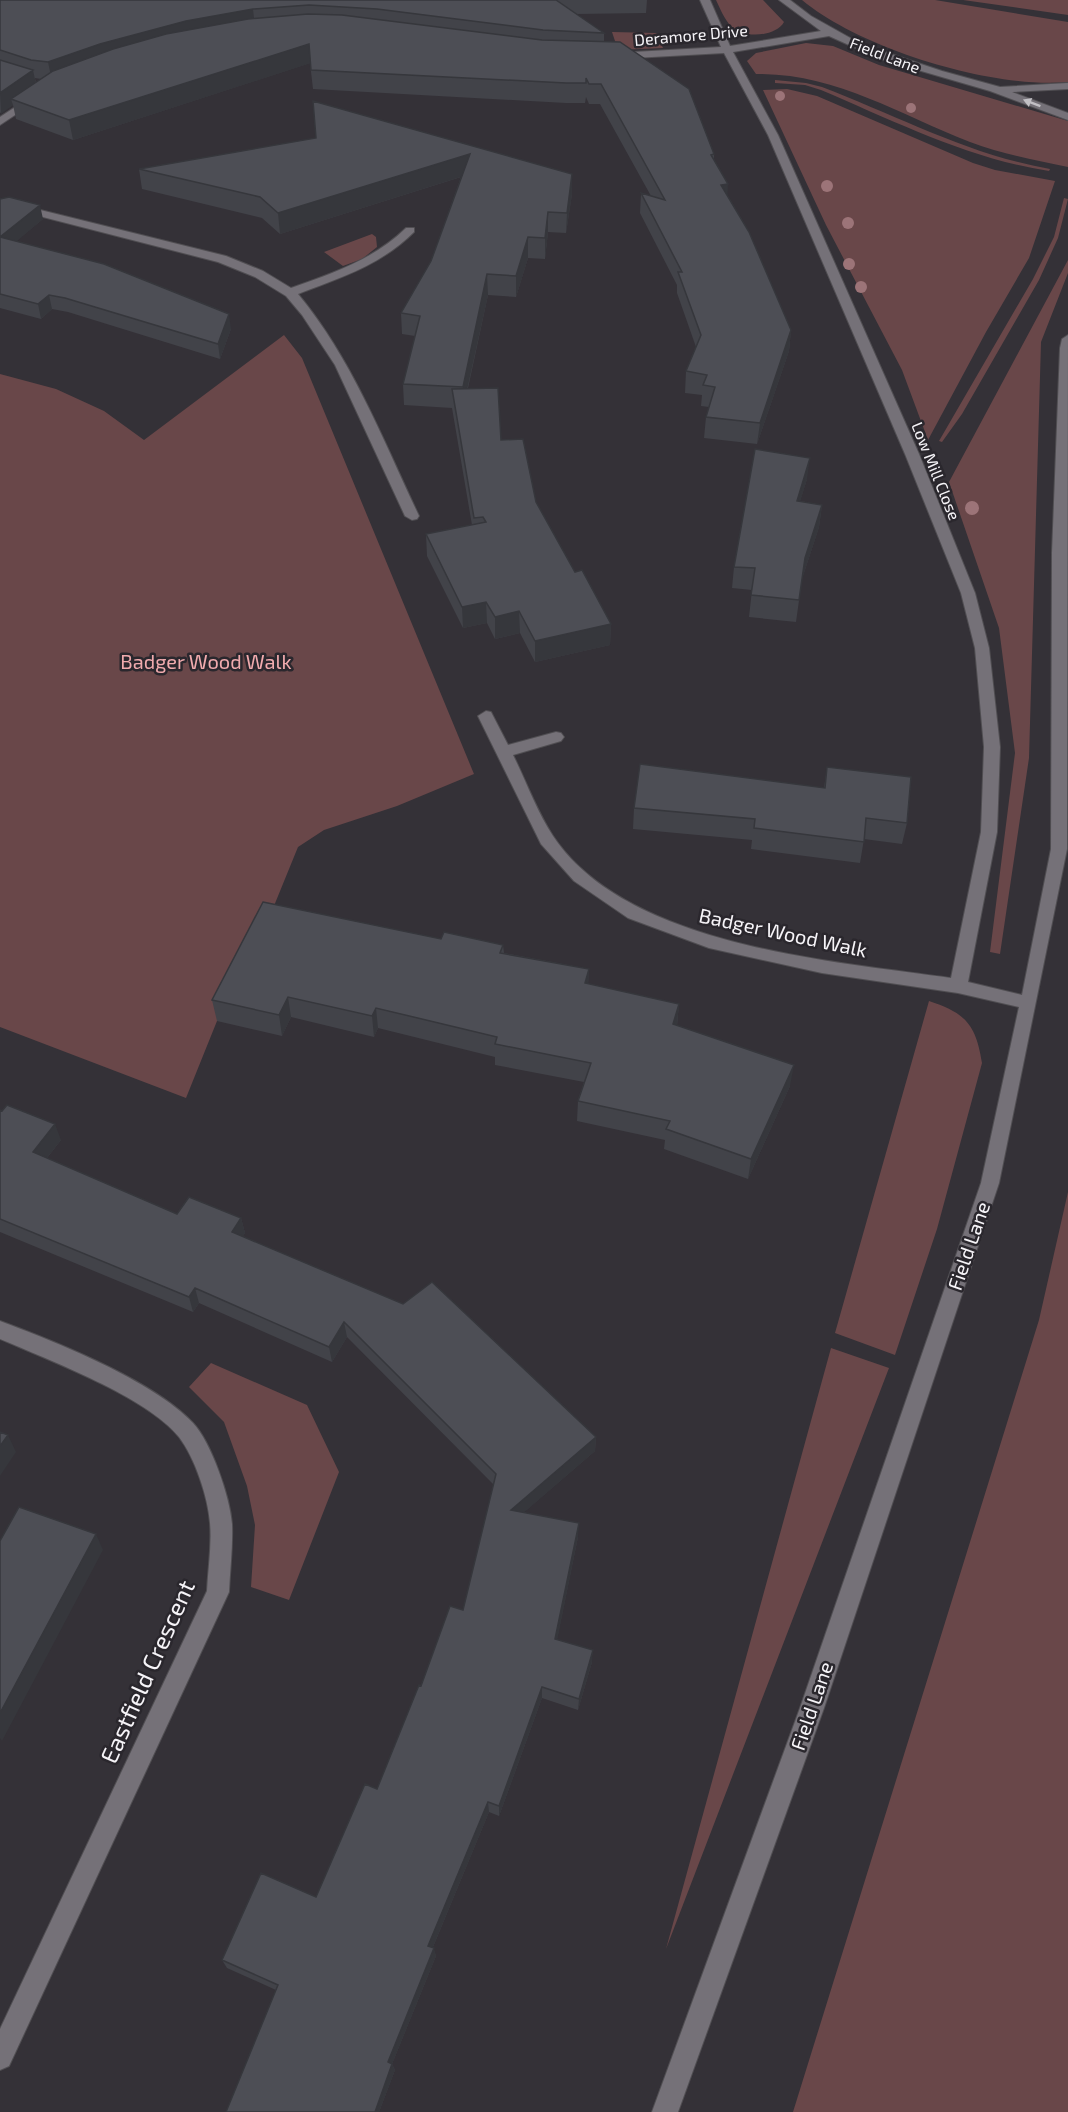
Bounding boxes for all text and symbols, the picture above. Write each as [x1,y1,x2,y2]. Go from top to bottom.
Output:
street label: Deramore Drive [633,20,749,49]
street label: Field Lane [847,32,923,77]
one-way arrow [1023,98,1041,108]
street label: Low Mill Close [908,419,965,523]
park label: Badger Wood Walk [120,649,292,673]
street label: Badger Wood Walk [697,902,869,962]
street label: Field Lane [942,1198,994,1293]
street label: Eastfield Crescent [93,1575,200,1767]
street label: Field Lane [785,1658,837,1753]

